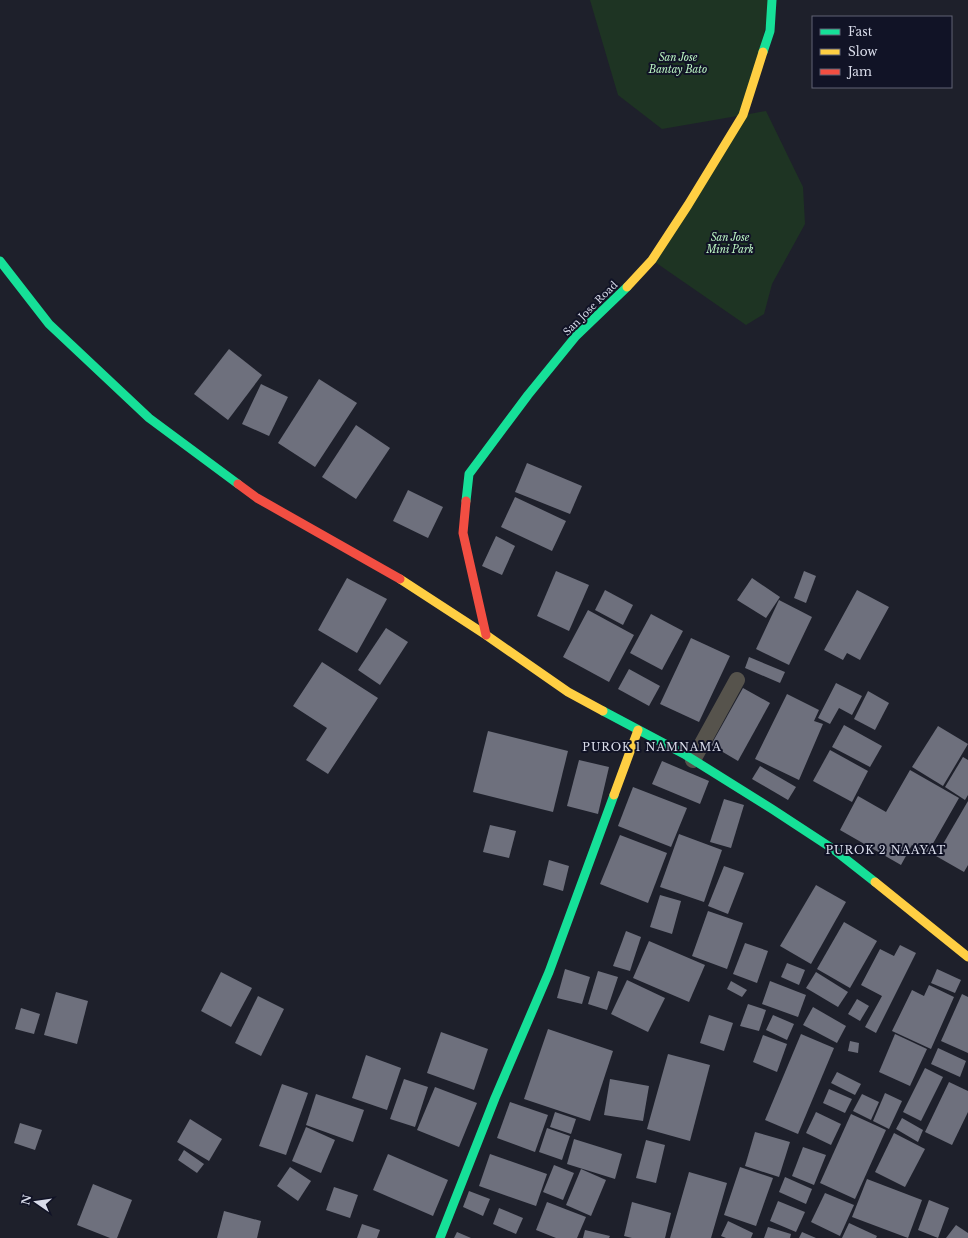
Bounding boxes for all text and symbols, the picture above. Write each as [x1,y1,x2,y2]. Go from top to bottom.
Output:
legend [812,16,952,88]
text: Fast [848,24,873,39]
text: Slow [848,44,878,59]
park label: San Jose Bantay Bato [648,51,707,76]
text: Jam [846,64,872,79]
park label: San Jose Mini Park [705,231,754,256]
street label: San Jose Road [560,278,620,338]
district label: PUROK 1 NAMNAMA [582,740,722,754]
district label: PUROK 2 NAAYAT [826,843,946,857]
north arrow [16,1182,56,1222]
text: N [18,1192,34,1206]

